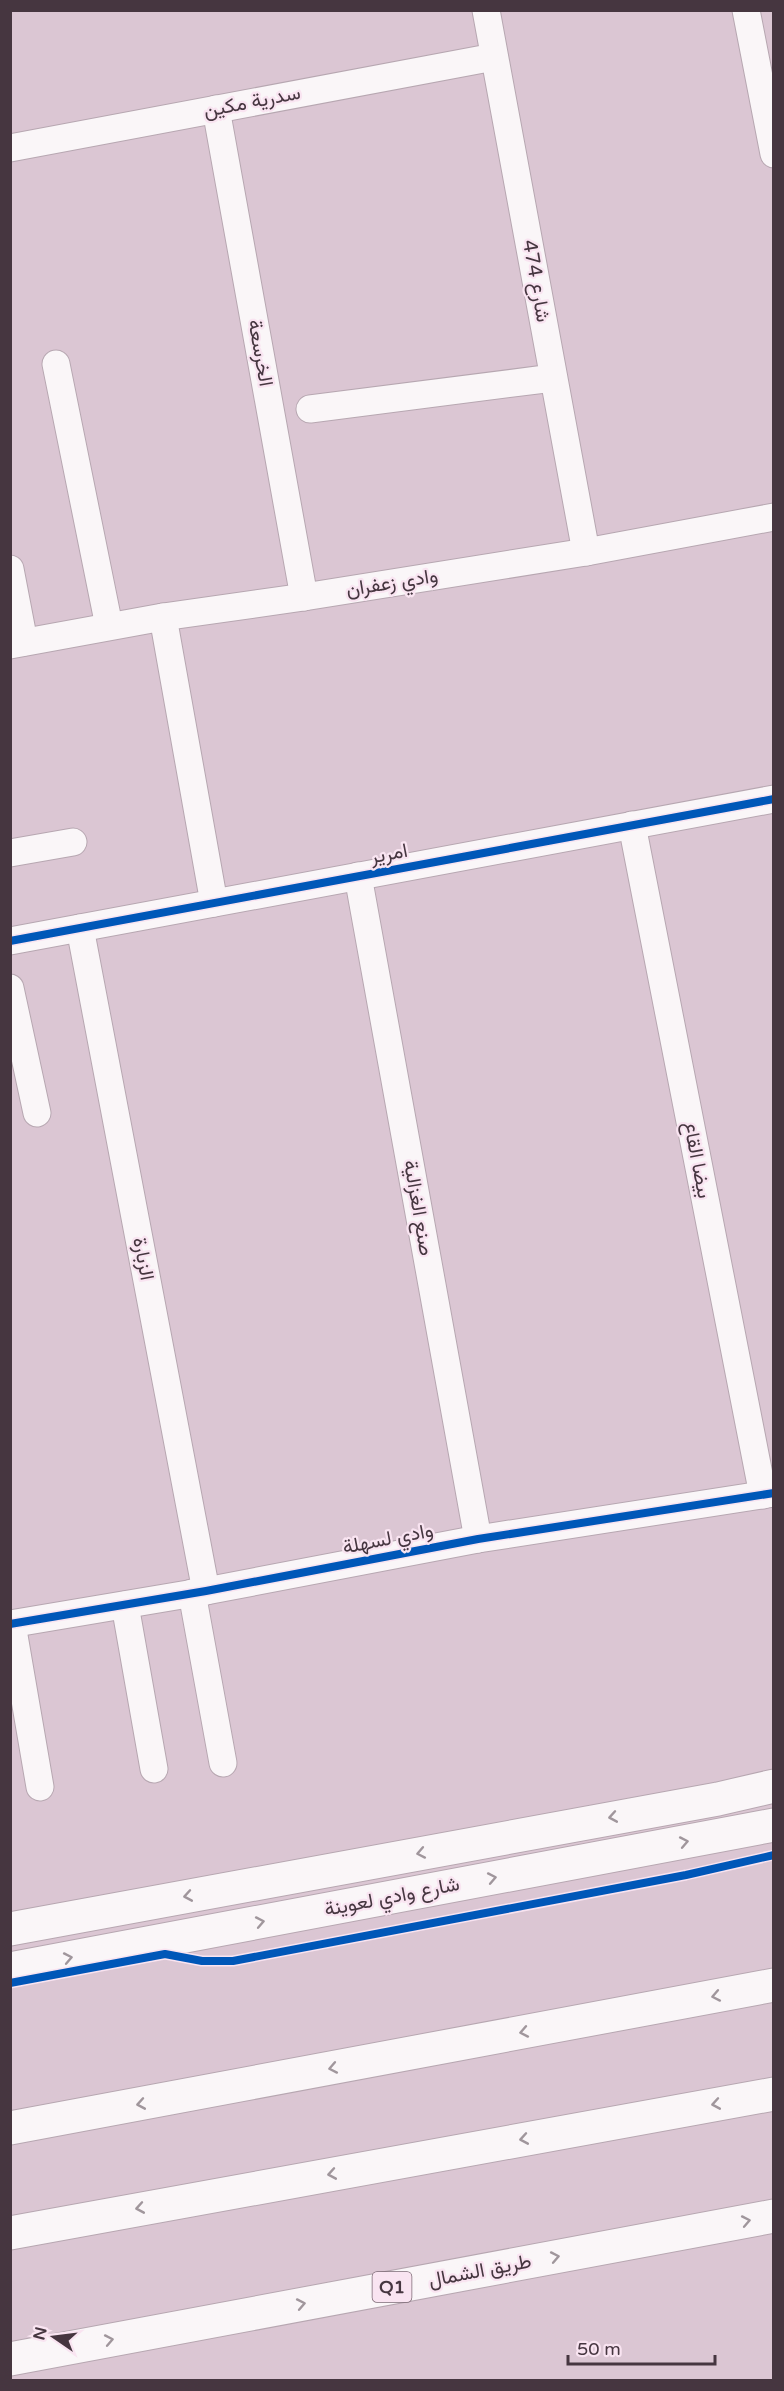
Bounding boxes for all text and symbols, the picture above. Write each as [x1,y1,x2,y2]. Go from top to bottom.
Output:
street label: سدرية مكين [201,81,303,123]
street label: شارع 474 [516,238,555,324]
street label: الخرسعة [242,318,278,388]
street label: وادي زعفران [344,564,440,606]
street label: امرير [367,839,410,870]
street label: بيضا القاع [677,1120,716,1201]
street label: صنع الغزالية [397,1158,438,1258]
street label: الزبارة [127,1235,159,1283]
street label: وادي لسهلة [341,1518,436,1563]
one-way arrow [608,1810,618,1823]
one-way arrow [679,1836,689,1848]
one-way arrow [417,1846,427,1859]
street label: شارع وادي لعوينة [322,1872,462,1926]
one-way arrow [487,1872,497,1885]
one-way arrow [183,1889,193,1902]
one-way arrow [254,1916,264,1929]
one-way arrow [63,1953,73,1965]
one-way arrow [711,1989,721,2002]
one-way arrow [520,2025,530,2038]
one-way arrow [328,2061,338,2074]
one-way arrow [136,2097,146,2110]
one-way arrow [711,2098,721,2110]
one-way arrow [519,2132,529,2145]
one-way arrow [327,2167,337,2180]
one-way arrow [136,2202,145,2214]
one-way arrow [741,2215,751,2228]
street label: طريق الشمال [426,2249,534,2293]
one-way arrow [549,2251,559,2264]
road number: Q1 [372,2272,412,2302]
one-way arrow [296,2298,306,2311]
north arrow [24,2307,84,2367]
text: N [29,2325,52,2342]
scale bar [568,2328,715,2366]
one-way arrow [104,2334,114,2347]
text: 50 m [577,2338,621,2360]

